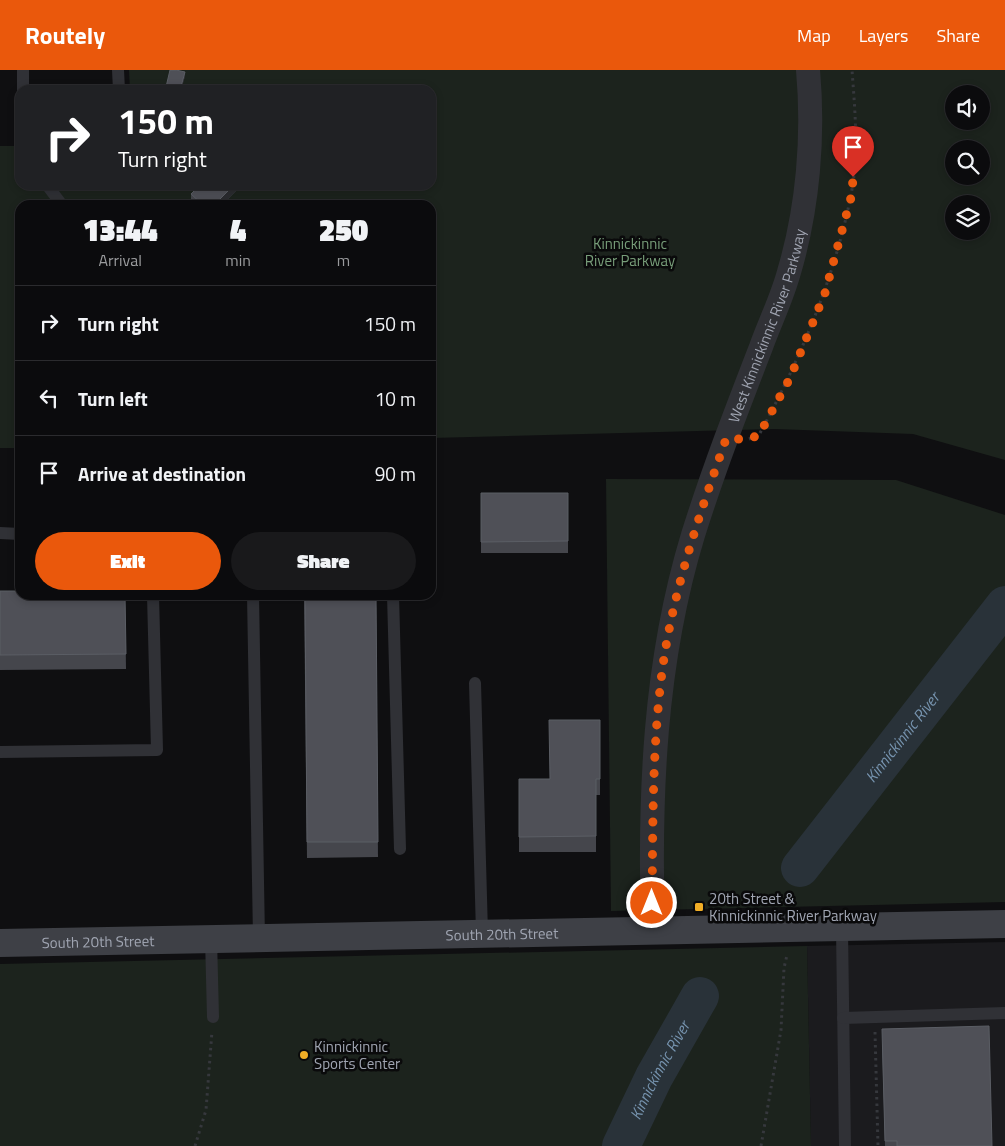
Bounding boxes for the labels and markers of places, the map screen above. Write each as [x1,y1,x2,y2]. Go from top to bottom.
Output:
pin [832,126,874,177]
place label: 20th Street & Kinnickinnic River Parkway [709,887,877,927]
marker: 20th Street & Kinnickinnic River Parkway [693,901,705,913]
place label: Kinnickinnic Sports Center [314,1035,400,1075]
marker: Kinnickinnic Sports Center [298,1049,310,1061]

